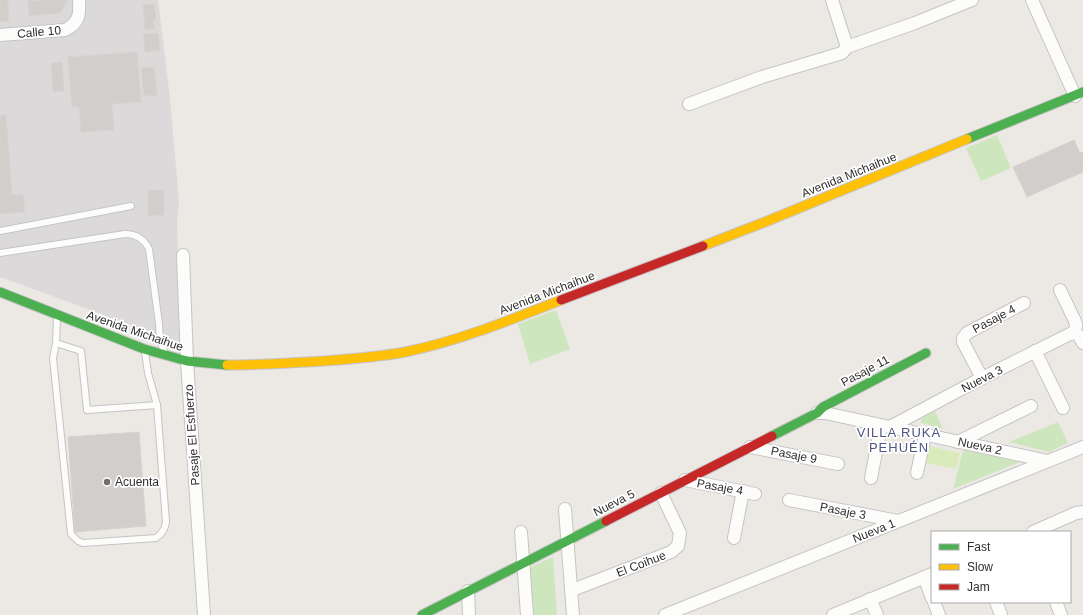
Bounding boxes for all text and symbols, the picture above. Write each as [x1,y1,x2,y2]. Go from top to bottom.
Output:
street label: Calle 10 [16,23,62,41]
street label: Avenida Michaihue [799,149,899,200]
street label: Avenida Michaihue [497,268,597,318]
street label: Pasaje 4 [970,302,1018,336]
street label: Avenida Michaihue [85,308,185,354]
street label: Pasaje 11 [839,352,892,390]
street label: Nueva 3 [959,362,1005,395]
street label: Pasaje El Esfuerzo [181,384,203,486]
district label: VILLA RUKA PEHUÉN [857,425,941,455]
street label: Nueva 2 [957,435,1004,458]
street label: Pasaje 9 [770,444,819,466]
place label: Acuenta [115,475,159,489]
street label: Pasaje 4 [696,476,745,498]
marker: Acuenta [102,477,112,487]
street label: Nueva 5 [591,486,637,519]
street label: Pasaje 3 [819,500,868,522]
street label: Nueva 1 [851,516,898,546]
legend [931,531,1071,603]
text: Fast [967,540,991,554]
street label: El Coihue [614,548,668,580]
text: Slow [967,560,993,574]
text: Jam [967,580,990,594]

